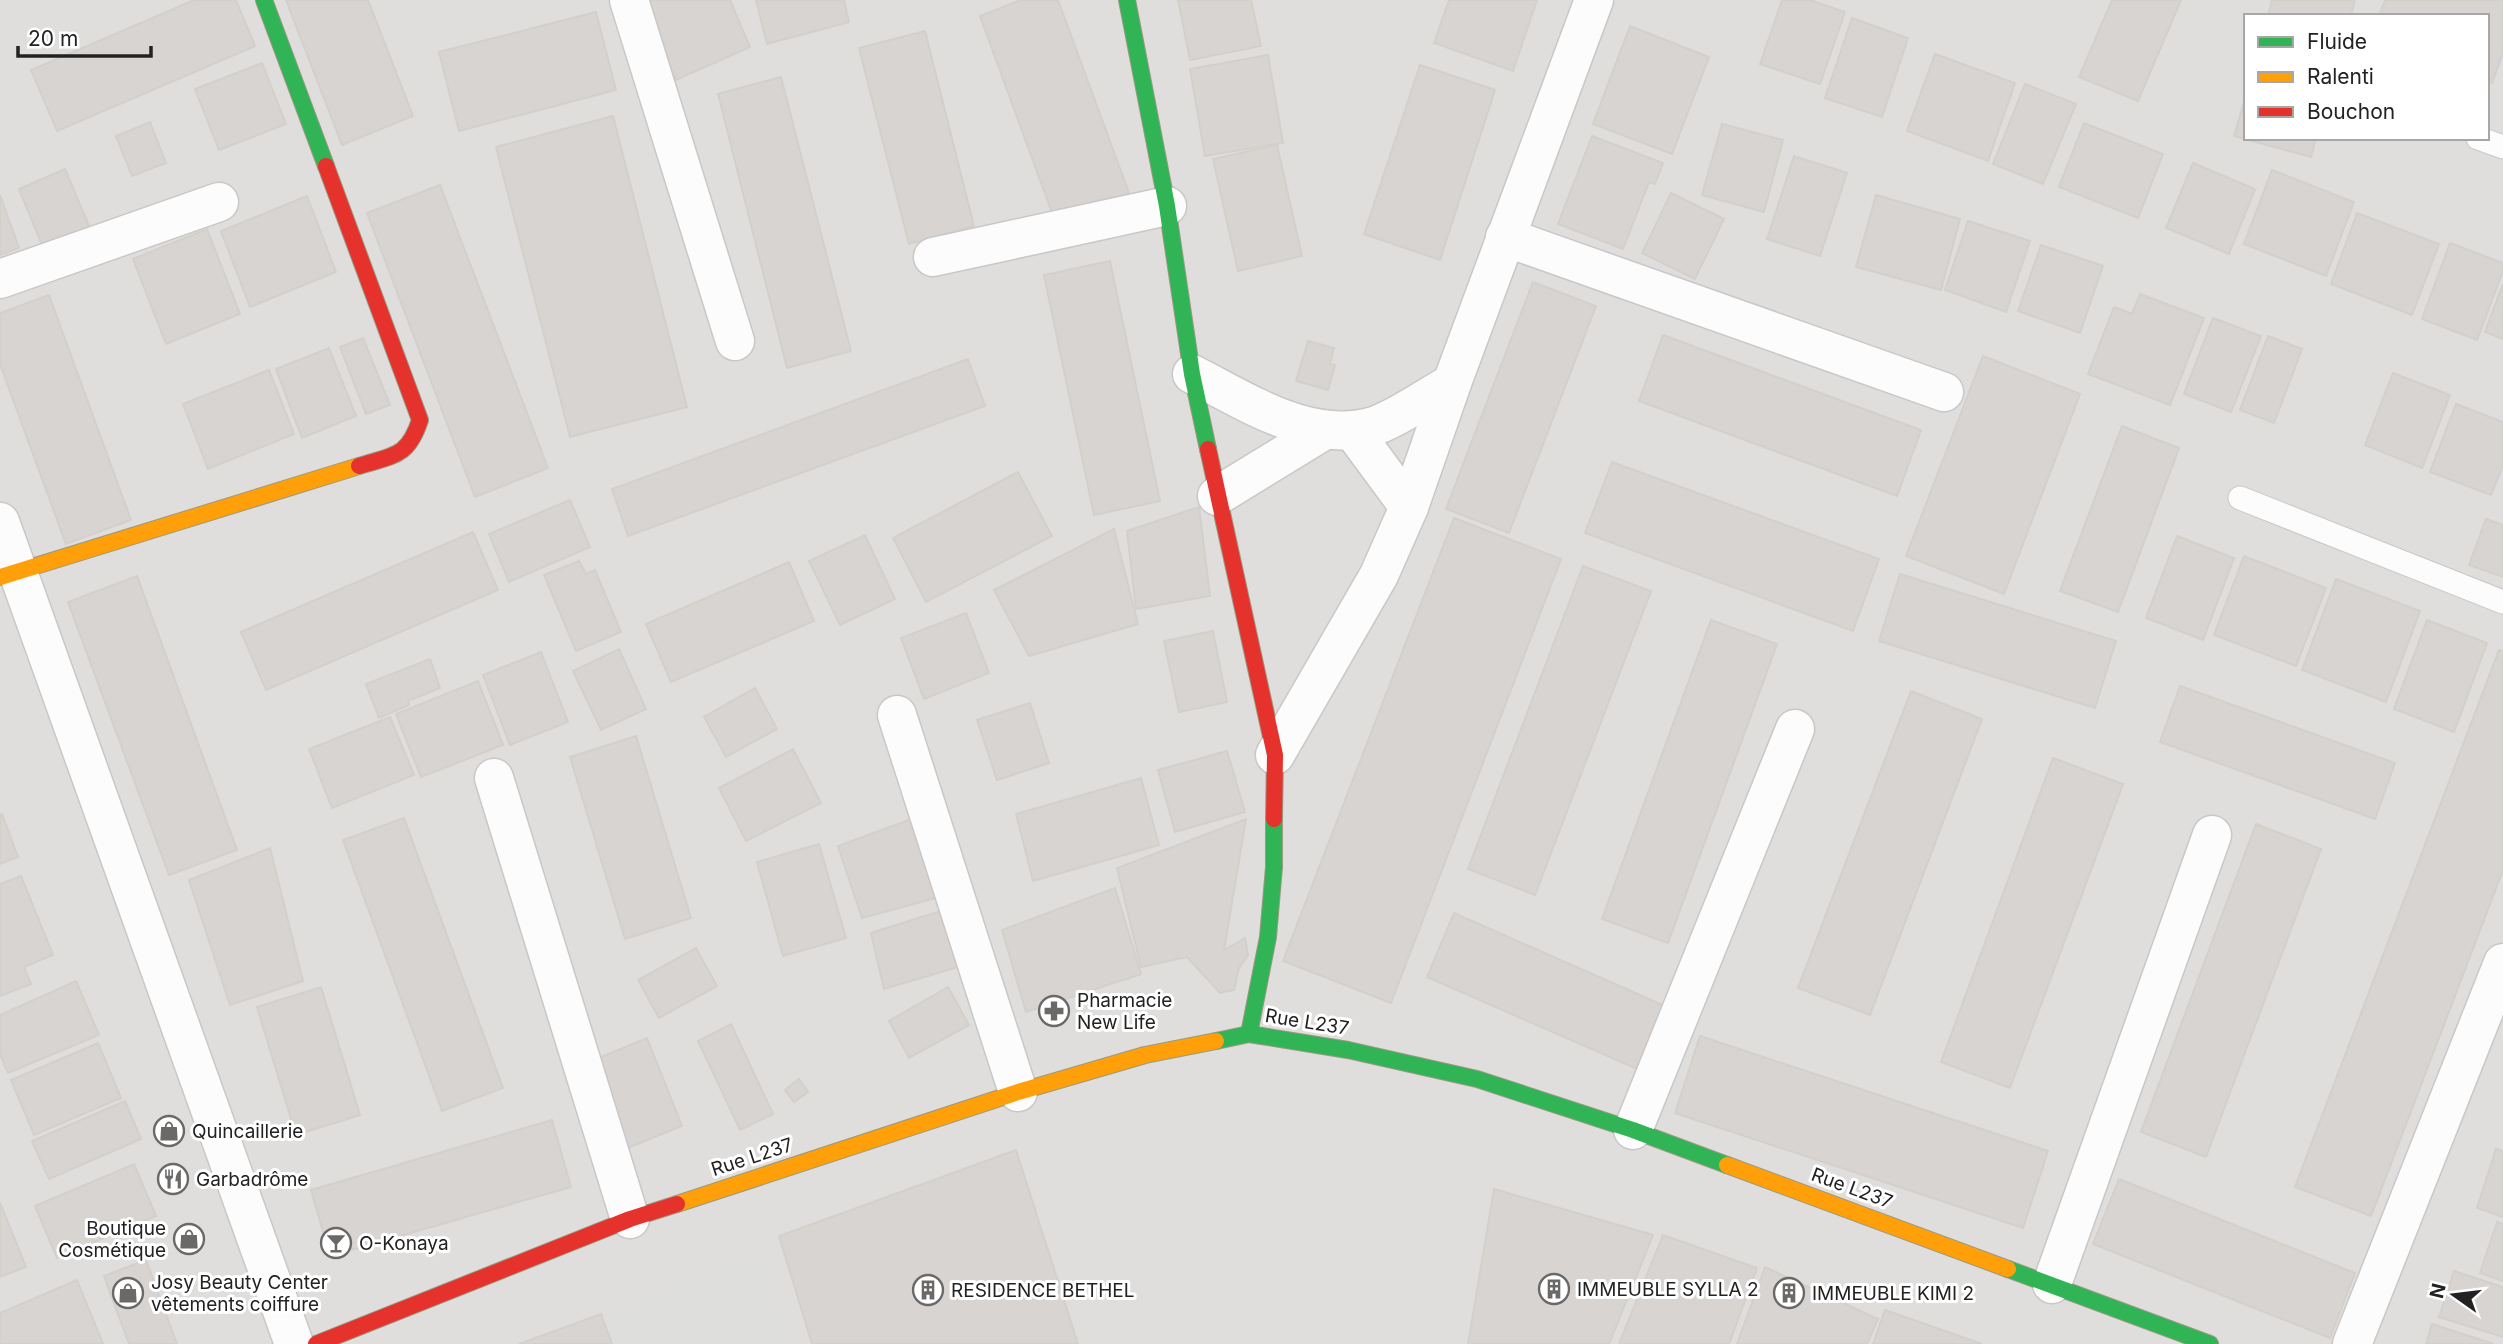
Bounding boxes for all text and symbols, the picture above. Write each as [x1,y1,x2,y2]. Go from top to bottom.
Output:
scale bar [18,14,150,58]
legend [2244,14,2489,140]
text: 20 m [28,26,78,51]
text: Fluide [2307,29,2367,54]
text: Ralenti [2307,64,2374,89]
text: Bouchon [2307,99,2395,124]
place label: Pharmacie New Life [1077,989,1172,1034]
pharmacy icon: Pharmacie New Life [1037,994,1071,1028]
street label: Rue L237 [1263,1004,1351,1040]
shop icon: Quincaillerie [152,1114,186,1148]
place label: Quincaillerie [192,1120,303,1143]
street label: Rue L237 [708,1133,796,1181]
restaurant icon: Garbadrôme [156,1162,190,1196]
street label: Rue L237 [1808,1163,1896,1213]
place label: Garbadrôme [196,1168,308,1191]
place label: Boutique Cosmétique [58,1217,166,1262]
shop icon: Boutique Cosmétique [172,1222,206,1256]
bar icon: O-Konaya [319,1226,353,1260]
place label: O-Konaya [359,1232,449,1255]
north arrow [2419,1260,2489,1330]
place label: Josy Beauty Center vêtements coiffure [151,1271,328,1316]
building icon: IMMEUBLE SYLLA 2 [1537,1272,1571,1306]
building icon: RESIDENCE BETHEL [911,1273,945,1307]
shop icon: Josy Beauty Center vêtements coiffure [111,1276,145,1310]
building icon: IMMEUBLE KIMI 2 [1772,1276,1806,1310]
place label: IMMEUBLE SYLLA 2 [1577,1278,1759,1301]
place label: RESIDENCE BETHEL [951,1279,1134,1302]
text: N [2425,1281,2451,1301]
place label: IMMEUBLE KIMI 2 [1812,1282,1974,1305]

